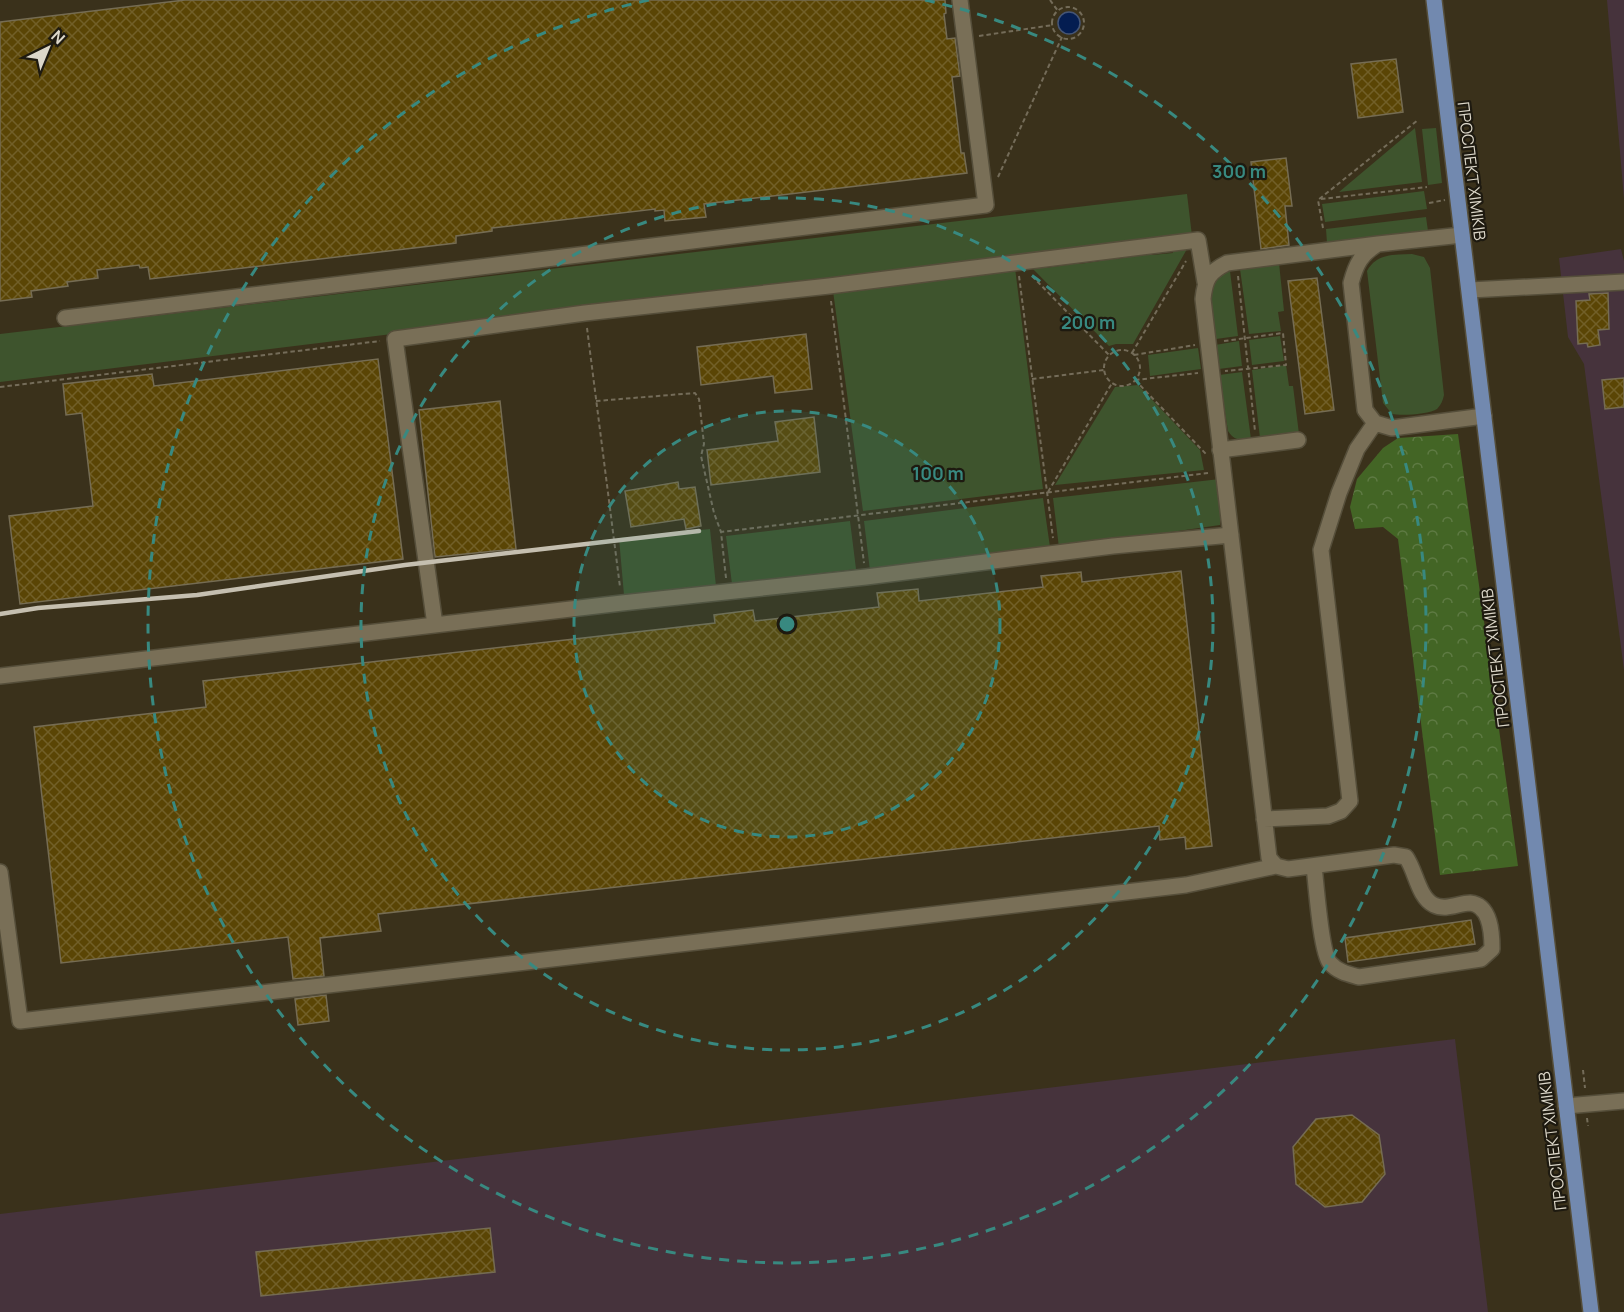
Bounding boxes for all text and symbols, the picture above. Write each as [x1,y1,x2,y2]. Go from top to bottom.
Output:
north arrow [18,18,78,78]
text: N [47,25,70,49]
street label: ПРОСПЕКТ ХІМІКІВ [1453,100,1491,242]
text: 300 m [1212,159,1266,183]
text: 200 m [1061,310,1115,334]
text: 100 m [912,461,964,485]
street label: ПРОСПЕКТ ХІМІКІВ [1476,587,1514,729]
centre of rings [777,614,797,634]
street label: ПРОСПЕКТ ХІМІКІВ [1533,1070,1571,1212]

